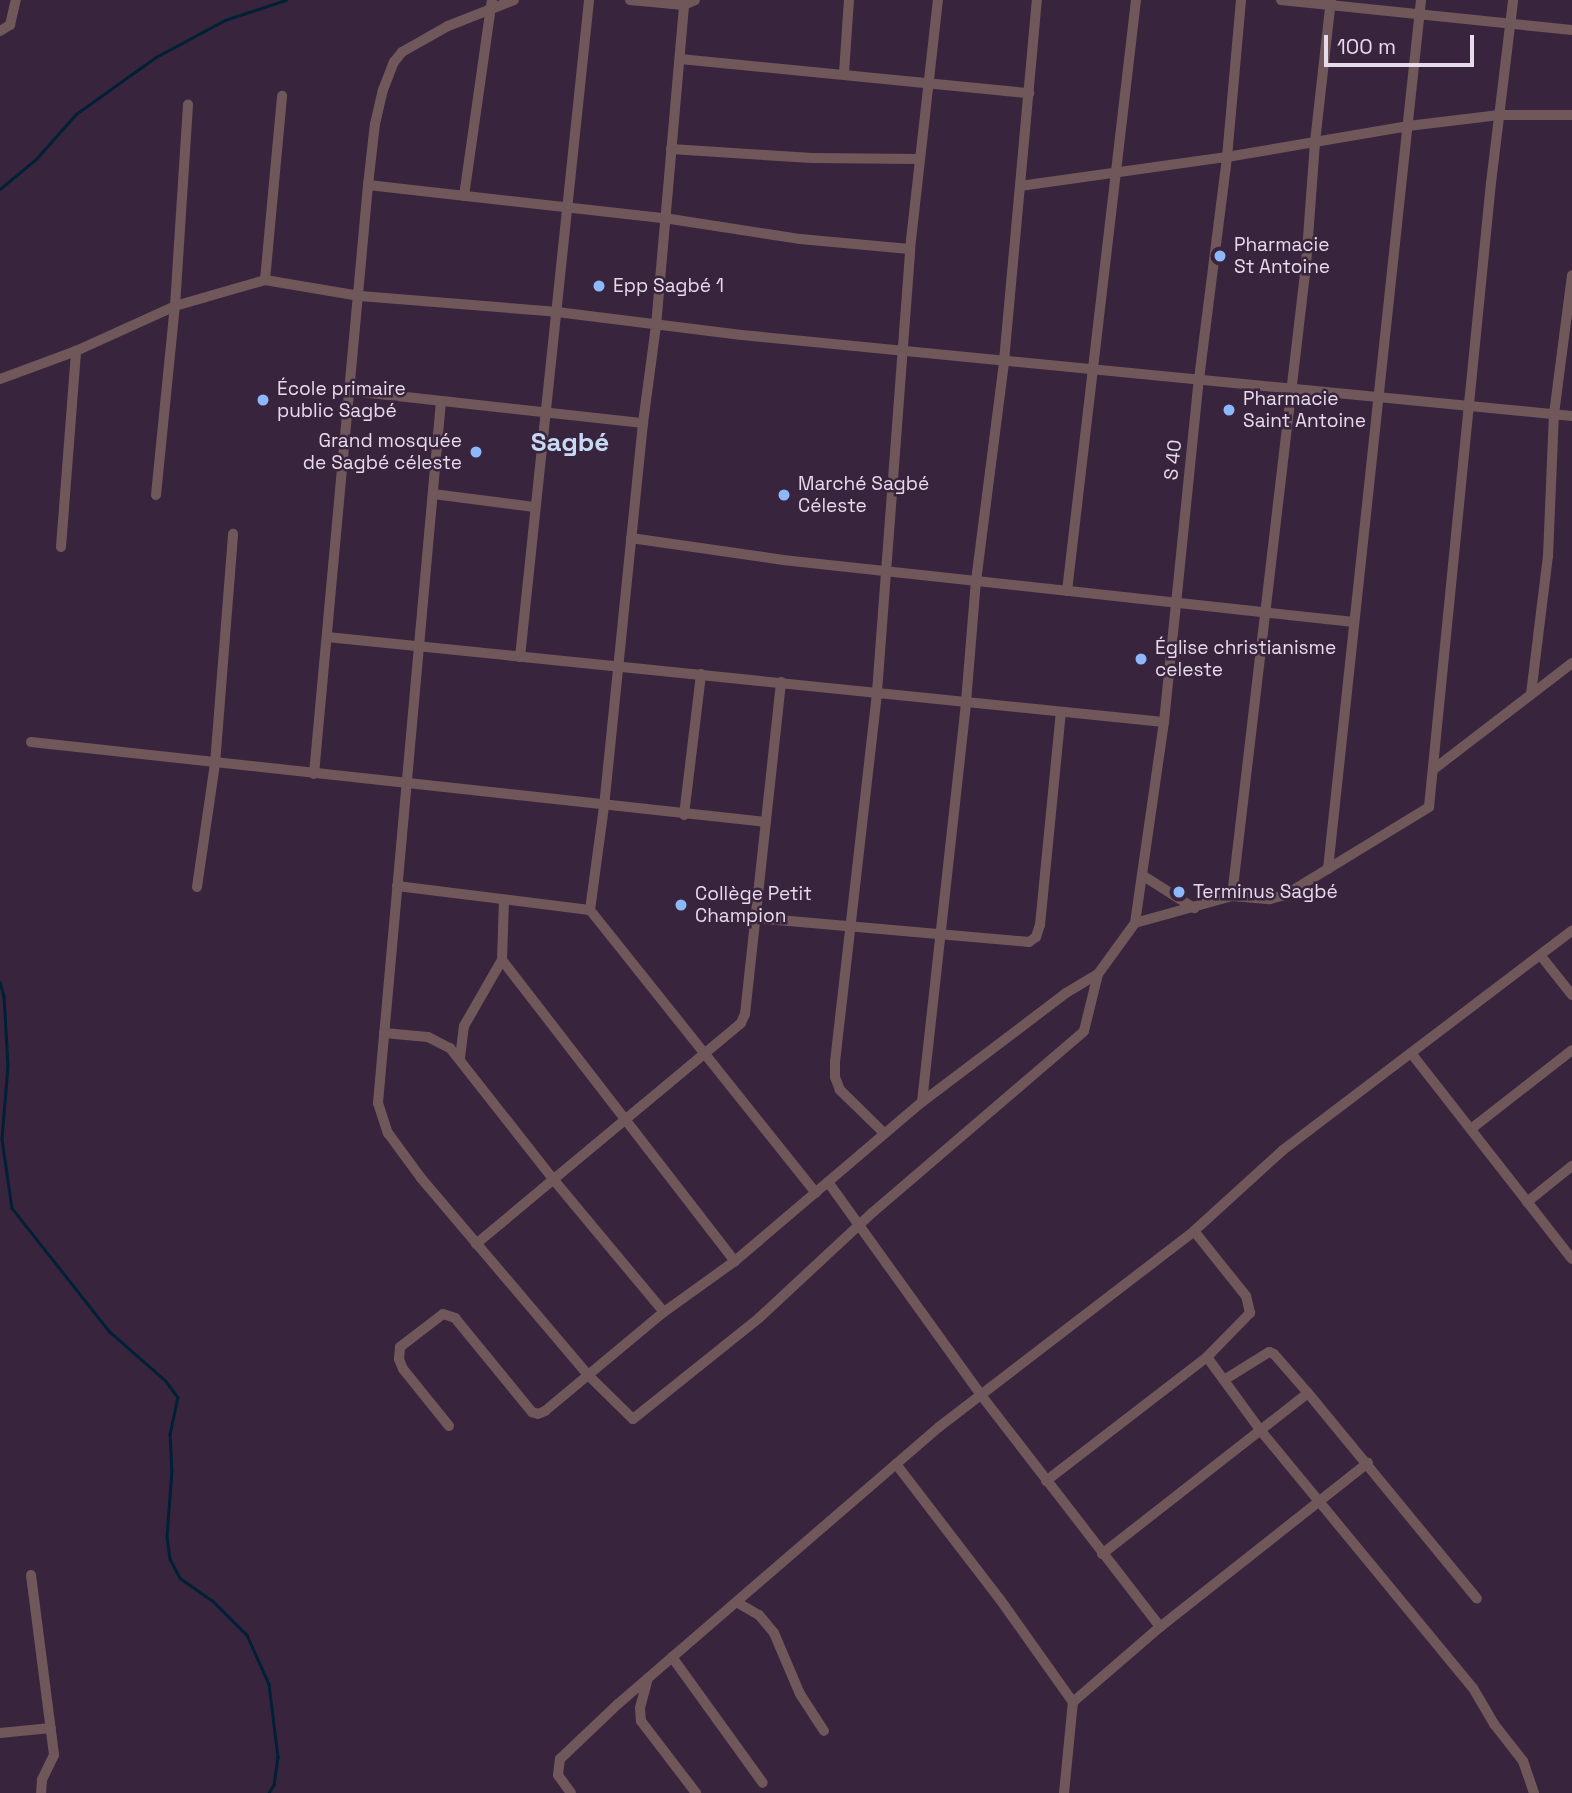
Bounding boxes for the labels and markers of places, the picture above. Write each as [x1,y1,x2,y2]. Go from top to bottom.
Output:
place label: Pharmacie St Antoine [1234,234,1330,278]
marker: Pharmacie St Antoine [1212,248,1228,264]
place label: Epp Sagbé 1 [613,275,724,297]
marker: Epp Sagbé 1 [591,278,607,294]
place label: École primaire public Sagbé [277,378,406,422]
place label: Pharmacie Saint Antoine [1243,388,1366,432]
marker: École primaire public Sagbé [255,392,271,408]
marker: Pharmacie Saint Antoine [1221,402,1237,418]
place label: Grand mosquée de Sagbé céleste [303,430,462,474]
marker: Grand mosquée de Sagbé céleste [468,444,484,460]
place label: Marché Sagbé Céleste [798,473,929,517]
marker: Marché Sagbé Céleste [776,487,792,503]
place label: Église christianisme celeste [1155,637,1336,681]
marker: Église christianisme celeste [1133,651,1149,667]
place label: Terminus Sagbé [1193,881,1338,903]
place label: Collège Petit Champion [695,883,812,927]
marker: Terminus Sagbé [1171,884,1187,900]
marker: Collège Petit Champion [673,897,689,913]

